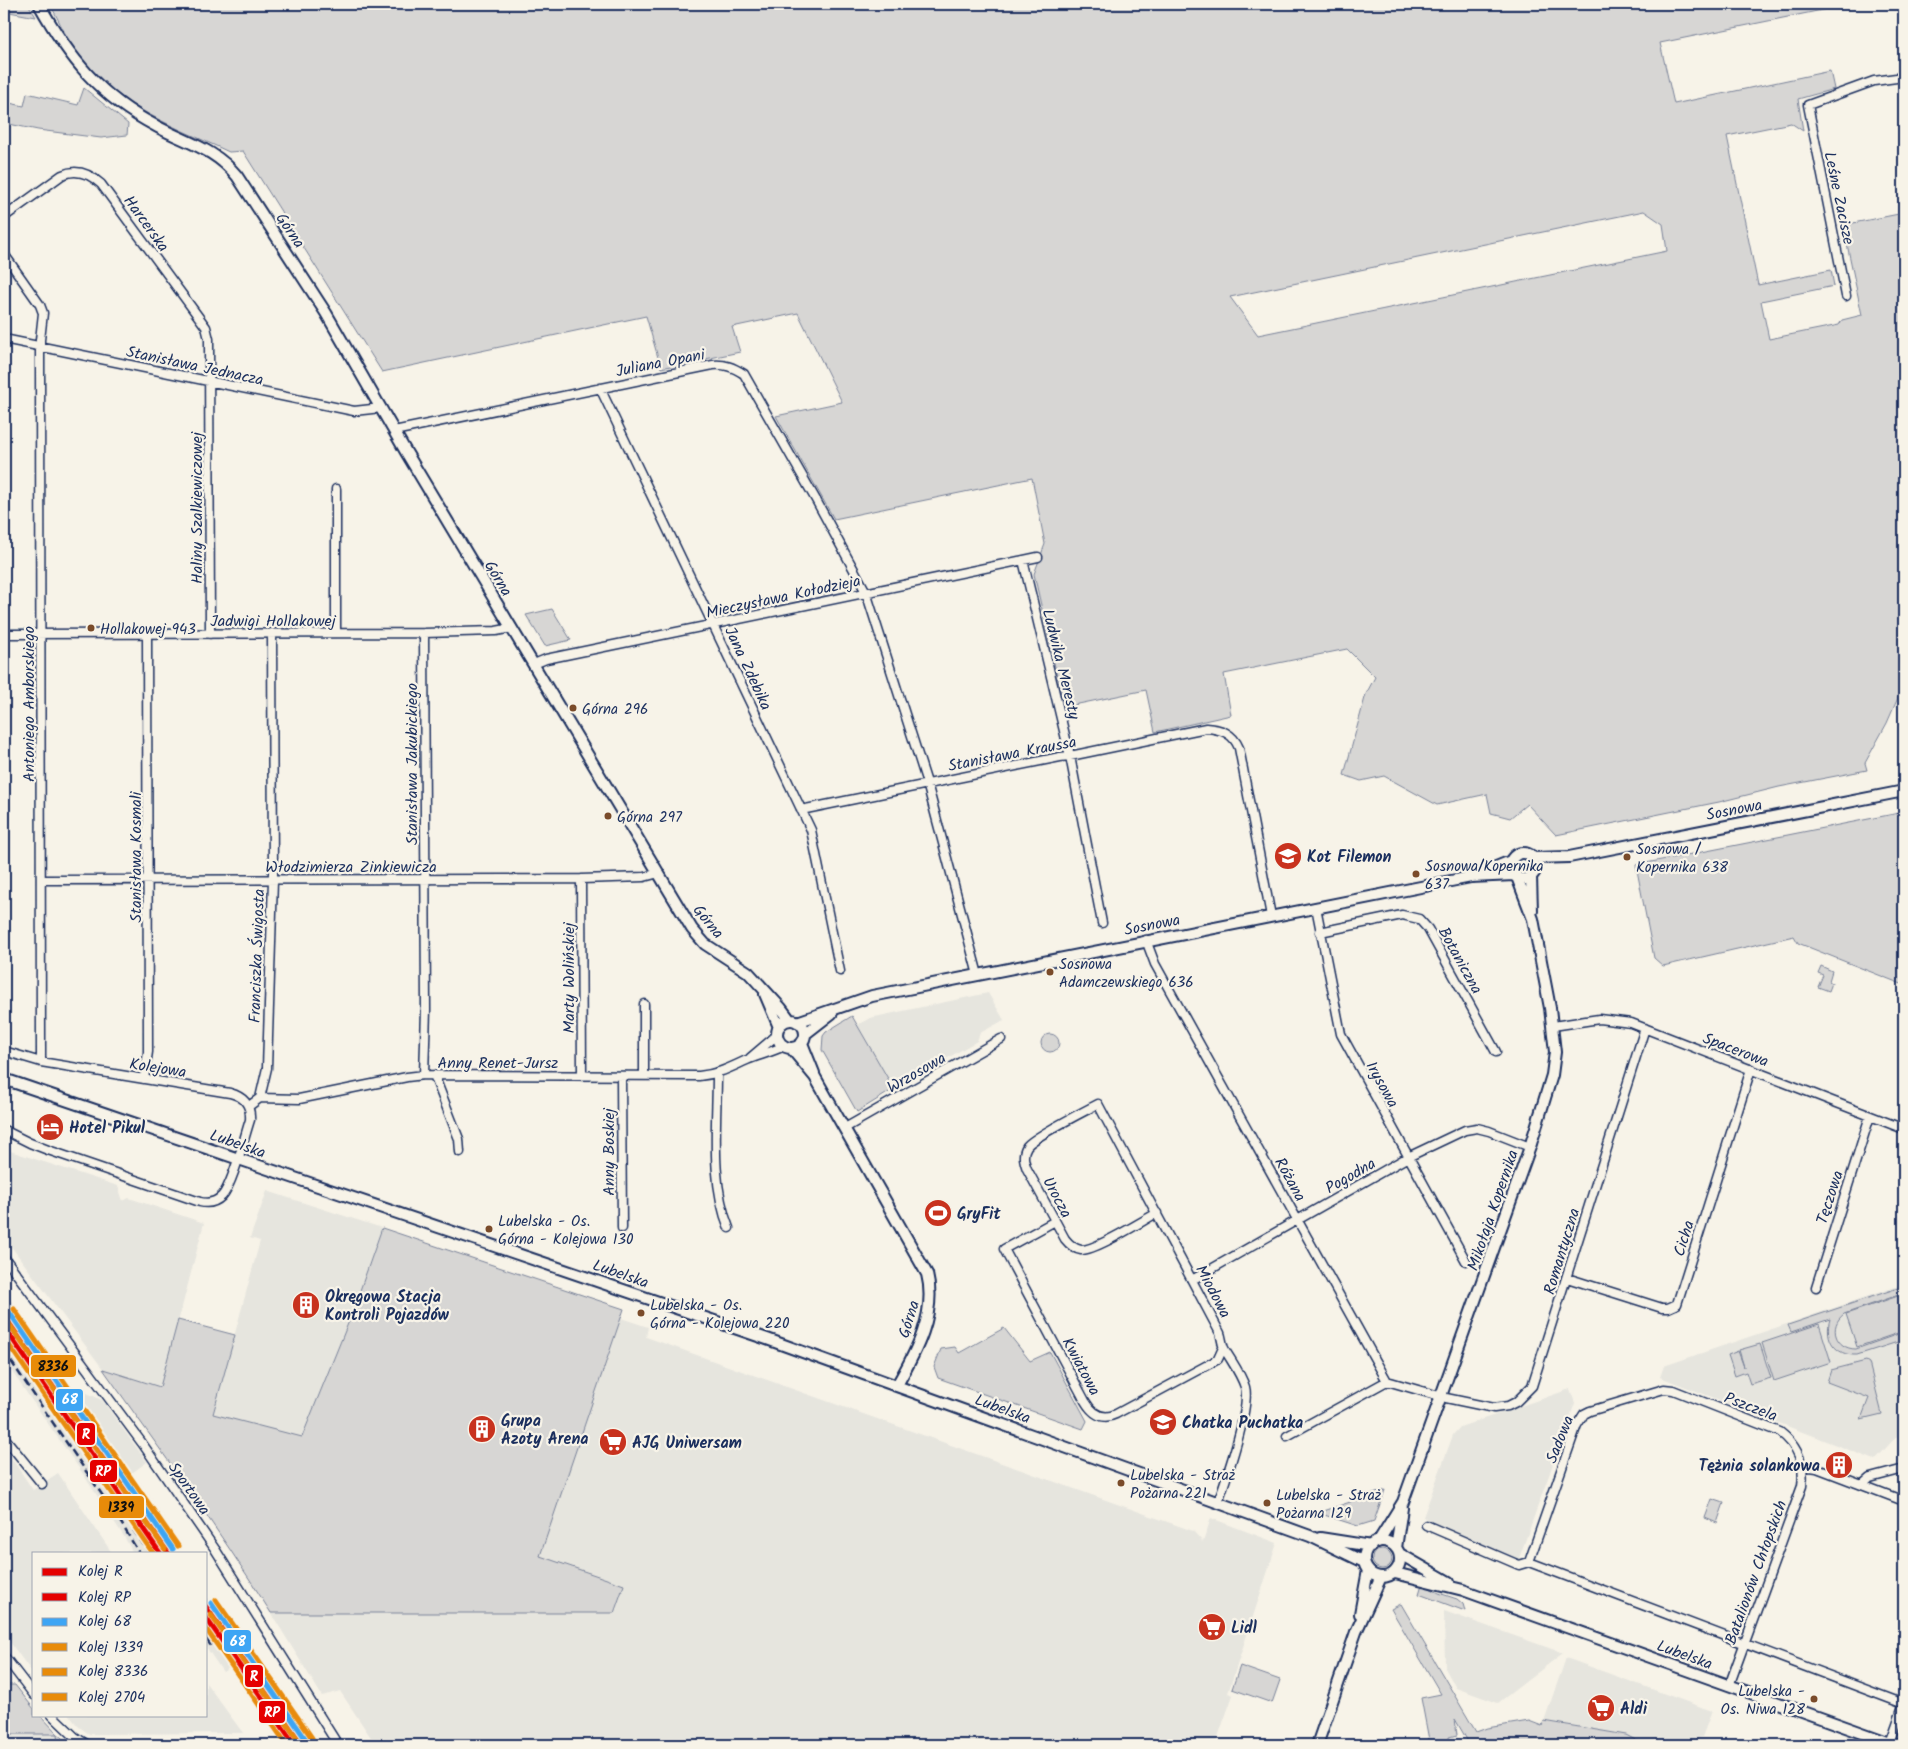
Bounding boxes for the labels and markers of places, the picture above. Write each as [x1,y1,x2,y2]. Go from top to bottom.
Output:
place label: Hollakowej 943 [100,618,196,642]
marker: Hollakowej 943 [86,623,96,633]
place label: Górna 296 [582,698,648,722]
marker: Górna 296 [568,703,578,713]
place label: Górna 297 [617,806,683,830]
marker: Górna 297 [603,811,613,821]
place label: Sosnowa / Kopernika 638 [1636,838,1729,880]
school or university icon: Kot Filemon [1273,841,1303,871]
place label: Kot Filemon [1307,845,1392,870]
marker: Sosnowa / Kopernika 638 [1622,852,1632,862]
place label: Sosnowa/Kopernika 637 [1425,855,1544,897]
marker: Sosnowa/Kopernika 637 [1411,869,1421,879]
place label: Sosnowa Adamczewskiego 636 [1059,953,1194,995]
marker: Sosnowa Adamczewskiego 636 [1045,967,1055,977]
hotel icon: Hotel Pikul [35,1112,65,1142]
place label: Hotel Pikul [69,1116,146,1141]
sports icon: GryFit [923,1198,953,1228]
place label: GryFit [957,1202,1001,1227]
place label: Lubelska - Os. Górna - Kolejowa 130 [498,1210,634,1252]
marker: Lubelska - Os. Górna - Kolejowa 130 [484,1224,494,1234]
place label: Okręgowa Stacja Kontroli Pojazdów [325,1285,450,1328]
building icon: Okręgowa Stacja Kontroli Pojazdów [291,1290,321,1320]
place label: Lubelska - Os. Górna - Kolejowa 220 [650,1294,790,1336]
marker: Lubelska - Os. Górna - Kolejowa 220 [636,1308,646,1318]
school or university icon: Chatka Puchatka [1148,1407,1178,1437]
place label: Grupa Azoty Arena [501,1409,588,1452]
place label: Chatka Puchatka [1182,1411,1303,1436]
building icon: Grupa Azoty Arena [467,1414,497,1444]
supermarket icon: AJG Uniwersam [598,1427,628,1457]
place label: AJG Uniwersam [632,1431,742,1456]
building icon: Tężnia solankowa [1824,1450,1854,1480]
place label: Tężnia solankowa [1699,1454,1820,1479]
place label: Lubelska - Straż Pożarna 221 [1130,1464,1236,1506]
marker: Lubelska - Straż Pożarna 221 [1116,1478,1126,1488]
place label: Lubelska - Straż Pożarna 129 [1276,1484,1382,1526]
marker: Lubelska - Straż Pożarna 129 [1262,1498,1272,1508]
supermarket icon: Lidl [1197,1612,1227,1642]
place label: Lidl [1231,1616,1258,1641]
place label: Lubelska - Os. Niwa 128 [1721,1680,1806,1722]
supermarket icon: Aldi [1586,1693,1616,1723]
marker: Lubelska - Os. Niwa 128 [1809,1694,1819,1704]
place label: Aldi [1620,1697,1648,1722]

